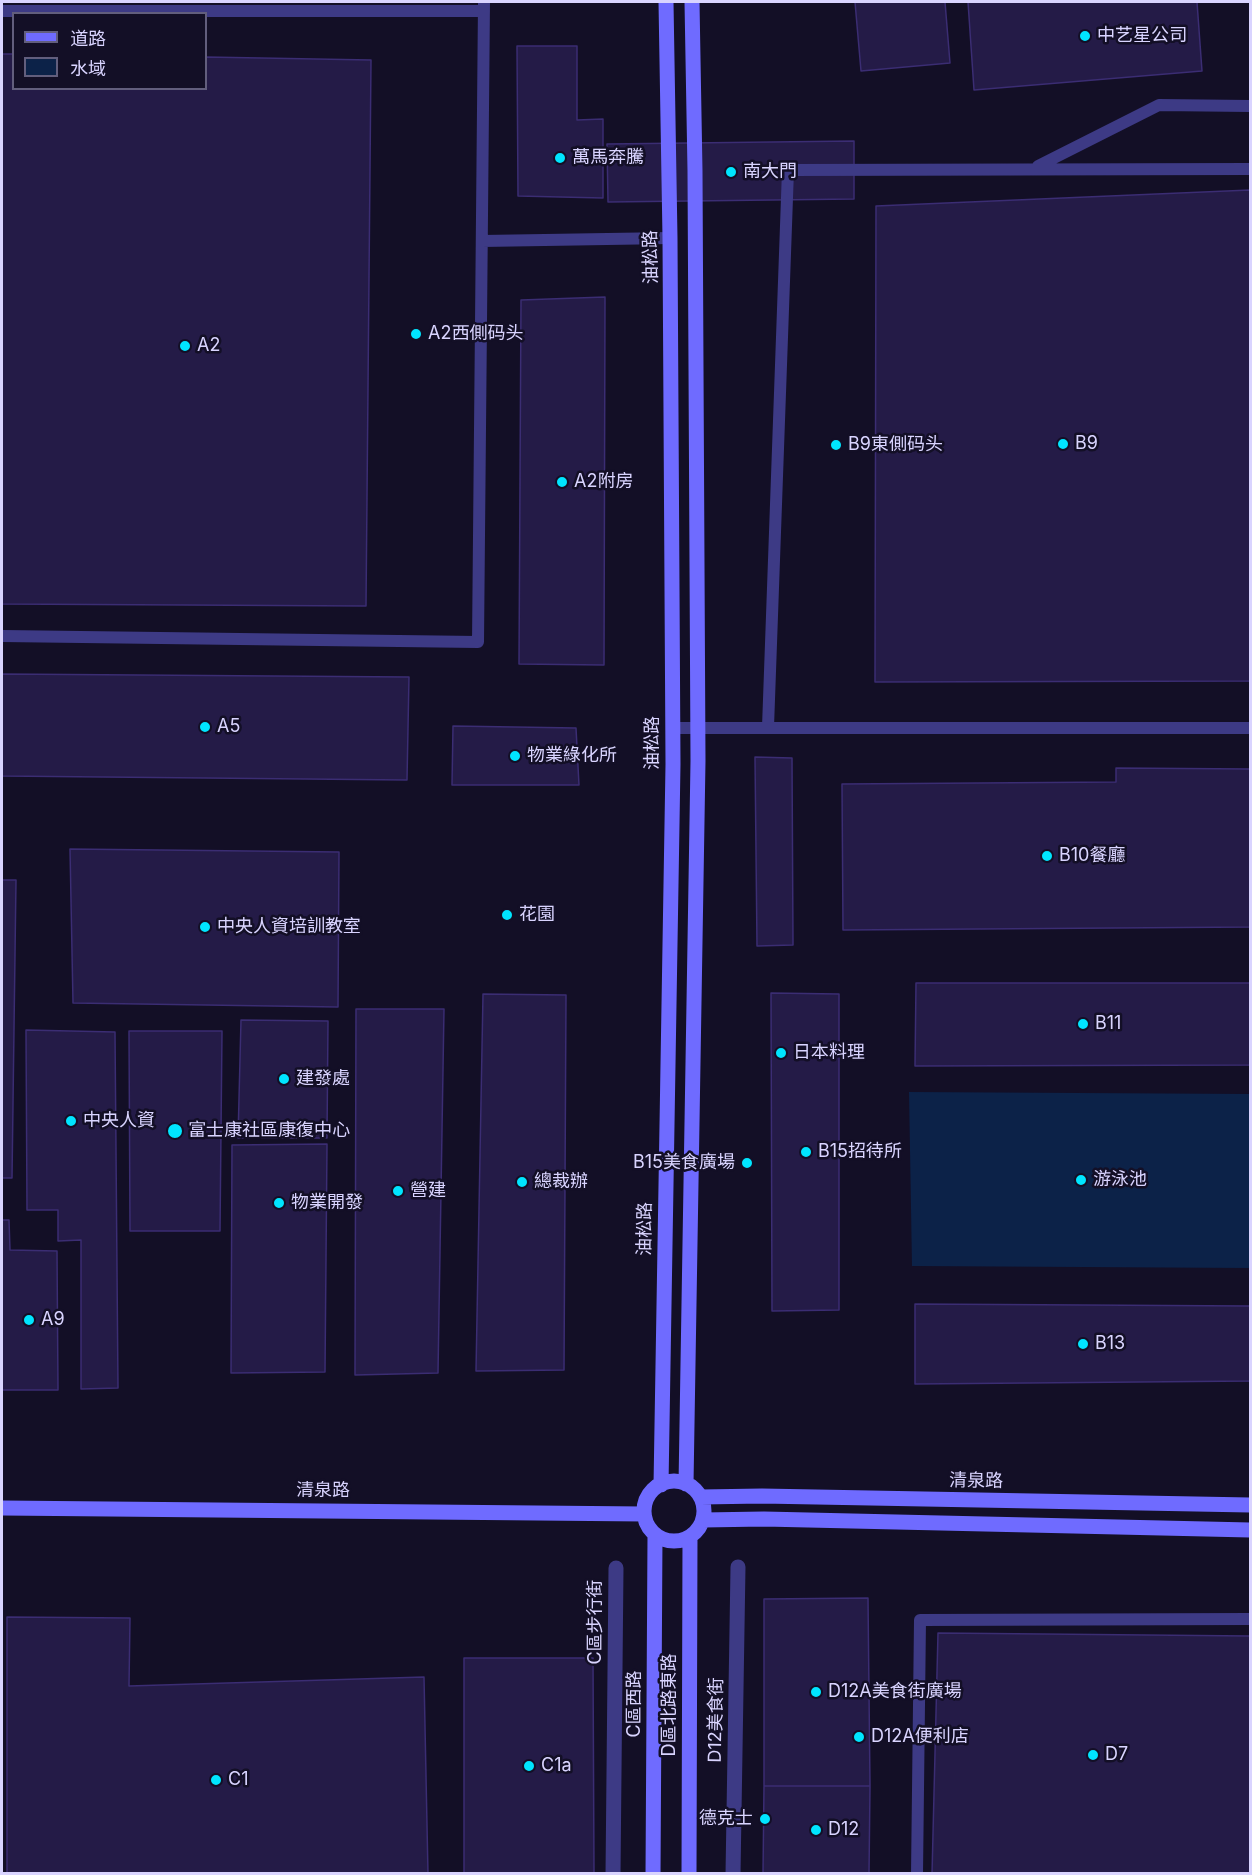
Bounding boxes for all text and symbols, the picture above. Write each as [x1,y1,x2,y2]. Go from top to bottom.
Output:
legend [12,12,207,90]
place label: 中艺星公司 [1097,25,1187,47]
text: 道路 [70,28,106,49]
marker: 中艺星公司 [1078,29,1092,43]
text: 水域 [70,58,106,79]
place label: 萬馬奔騰 [572,147,644,169]
marker: 萬馬奔騰 [553,151,567,165]
place label: 南大門 [743,161,797,183]
marker: 南大門 [724,165,738,179]
street label: 油松路 [640,230,662,284]
place label: A2西側码头 [428,323,523,345]
marker: A2西側码头 [409,327,423,341]
place label: A2 [197,335,220,357]
marker: A2 [178,339,192,353]
place label: B9 [1075,433,1098,455]
place label: B9東側码头 [848,434,943,456]
marker: B9 [1056,437,1070,451]
marker: B9東側码头 [829,438,843,452]
place label: A2附房 [574,471,633,493]
marker: A2附房 [555,475,569,489]
place label: A5 [217,716,240,738]
street label: 油松路 [642,716,664,770]
marker: A5 [198,720,212,734]
place label: 物業綠化所 [527,745,617,767]
marker: 物業綠化所 [508,749,522,763]
place label: B10餐廳 [1059,845,1125,867]
marker: B10餐廳 [1040,849,1054,863]
place label: 花園 [519,904,555,926]
marker: 花園 [500,908,514,922]
place label: 中央人資培訓教室 [217,916,361,938]
marker: 中央人資培訓教室 [198,920,212,934]
place label: B11 [1095,1013,1121,1035]
marker: B11 [1076,1017,1090,1031]
place label: 日本料理 [793,1042,865,1064]
marker: 日本料理 [774,1046,788,1060]
place label: 建發處 [296,1068,350,1090]
marker: 建發處 [277,1072,291,1086]
place label: 中央人資 [83,1110,155,1132]
marker: 中央人資 [64,1114,78,1128]
place label: 富士康社區康復中心 [188,1120,350,1142]
marker: 富士康社區康復中心 [166,1122,184,1140]
place label: B15招待所 [818,1141,902,1163]
marker: B15招待所 [799,1145,813,1159]
place label: B15美食廣場 [633,1152,735,1174]
marker: B15美食廣場 [740,1156,754,1170]
place label: 游泳池 [1093,1169,1147,1191]
place label: 總裁辦 [534,1171,588,1193]
marker: 游泳池 [1074,1173,1088,1187]
marker: 總裁辦 [515,1175,529,1189]
place label: 營建 [410,1180,446,1202]
marker: 營建 [391,1184,405,1198]
place label: 物業開發 [291,1192,363,1214]
marker: 物業開發 [272,1196,286,1210]
street label: 油松路 [634,1202,656,1256]
place label: A9 [41,1309,65,1331]
marker: A9 [22,1313,36,1327]
place label: B13 [1095,1333,1125,1355]
marker: B13 [1076,1337,1090,1351]
street label: 清泉路 [949,1470,1003,1492]
street label: 清泉路 [296,1480,350,1502]
street label: C區步行街 [585,1579,607,1665]
street label: D區北路東路 [659,1654,681,1756]
street label: C區西路 [624,1670,646,1738]
street label: D12美食街 [704,1677,728,1763]
place label: D12A美食街廣場 [828,1681,962,1703]
marker: D12A美食街廣場 [809,1685,823,1699]
place label: D12A便利店 [871,1726,969,1748]
marker: D12A便利店 [852,1730,866,1744]
place label: D7 [1105,1744,1128,1766]
marker: D7 [1086,1748,1100,1762]
place label: C1a [541,1755,572,1777]
marker: C1a [522,1759,536,1773]
place label: C1 [228,1769,248,1791]
marker: C1 [209,1773,223,1787]
place label: 德克士 [699,1808,753,1830]
marker: 德克士 [758,1812,772,1826]
place label: D12 [828,1819,859,1841]
marker: D12 [809,1823,823,1837]

